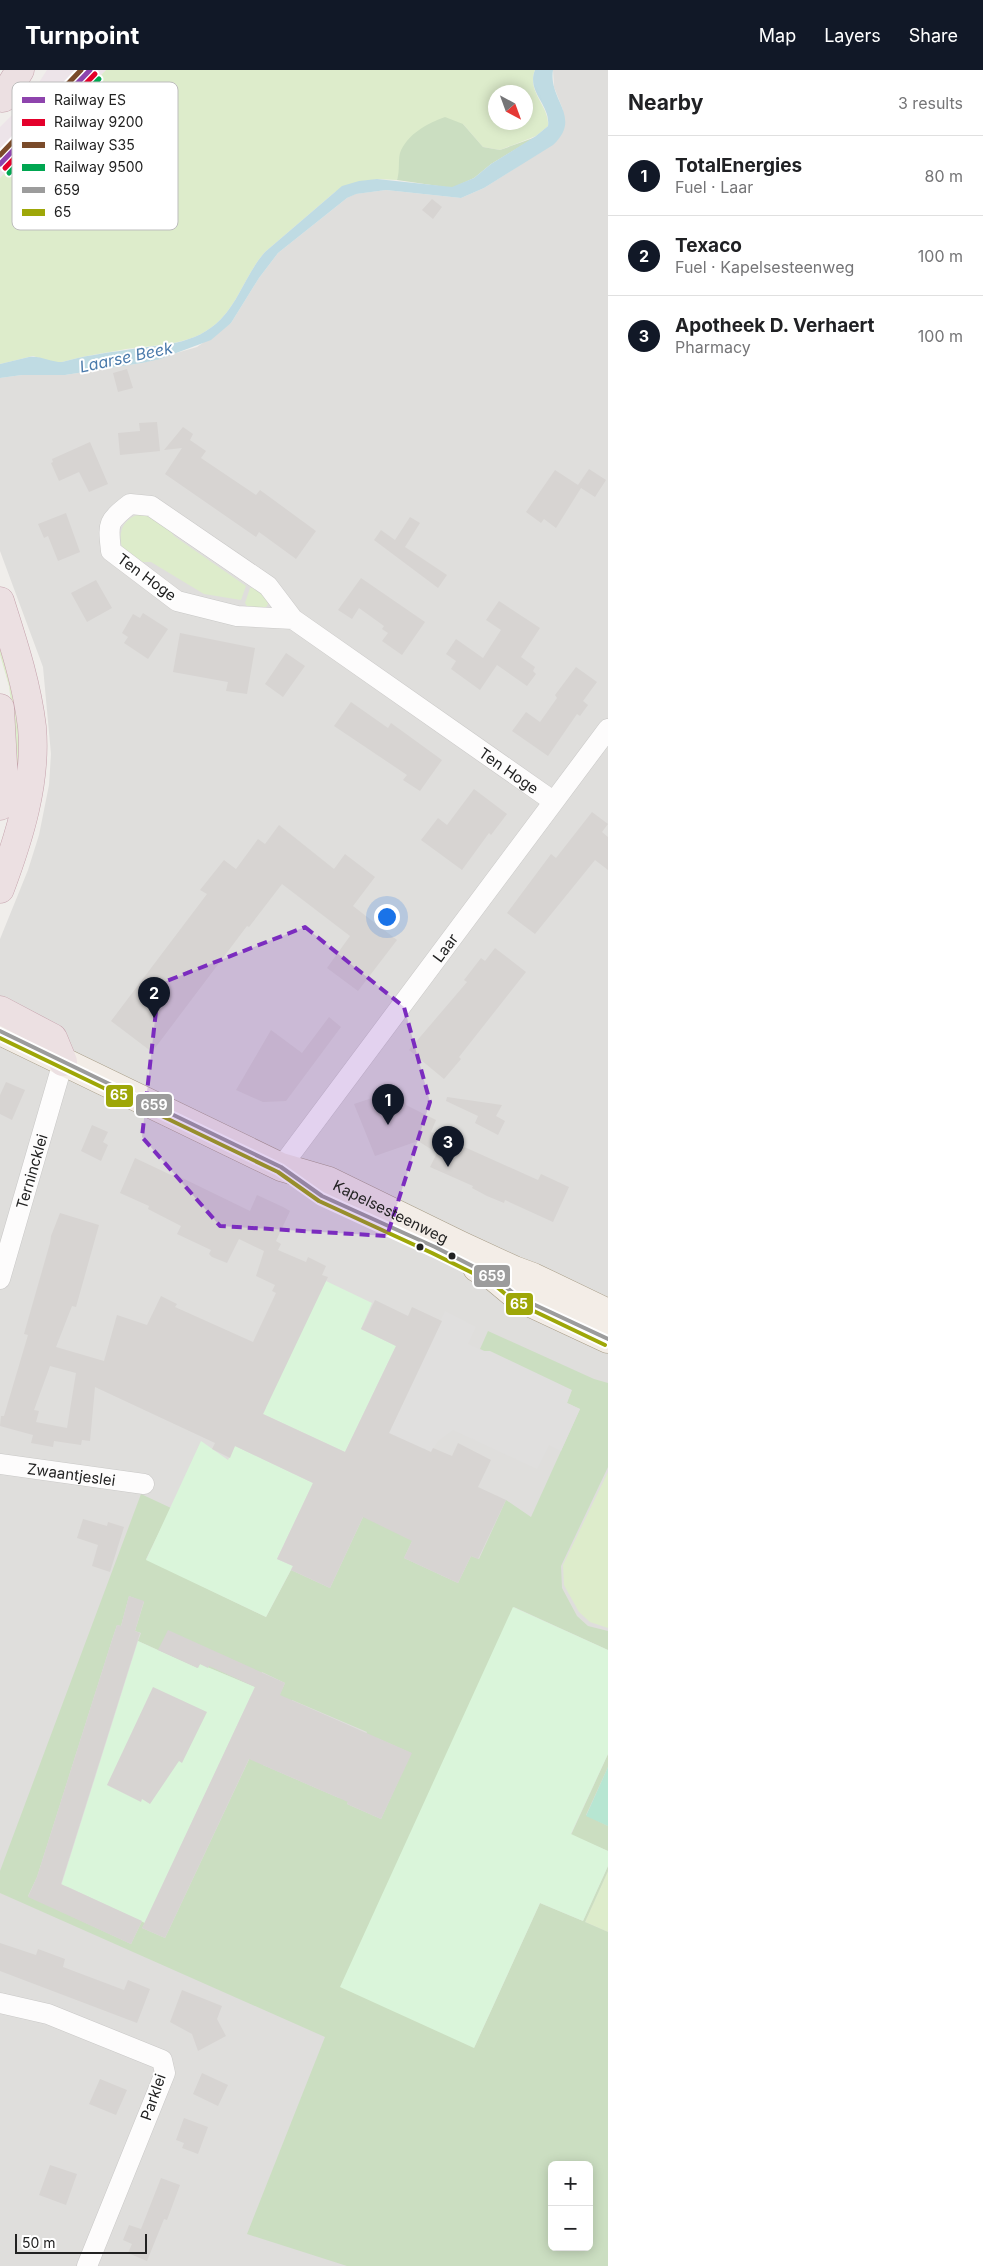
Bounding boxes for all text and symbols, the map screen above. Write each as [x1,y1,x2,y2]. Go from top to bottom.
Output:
text: Turnpoint [25,21,139,50]
text: Map [759,25,796,46]
text: Layers [824,25,881,46]
text: Share [909,25,958,46]
legend [12,82,178,230]
north arrow [488,85,533,130]
text: Nearby [628,90,703,115]
text: Railway ES [54,91,126,108]
text: 3 results [898,93,963,113]
text: Railway 9200 [54,113,143,130]
text: Railway S35 [54,136,135,153]
text: TotalEnergies [675,154,802,177]
text: Railway 9500 [54,158,143,175]
text: 1 [641,166,647,186]
text: 80 m [924,166,963,186]
text: Fuel · Laar [675,177,753,197]
text: 659 [54,181,80,198]
text: 65 [54,203,71,220]
text: Texaco [675,234,742,257]
text: 2 [639,246,649,266]
text: 100 m [918,246,963,266]
text: Fuel · Kapelsesteenweg [675,257,854,277]
text: Apotheek D. Verhaert [675,314,875,337]
text: 3 [639,326,649,346]
text: 100 m [918,326,963,346]
water label: Laarse Beek [78,337,175,377]
text: Pharmacy [675,337,751,357]
street label: Ten Hoge [114,549,180,605]
street label: Ten Hoge [476,743,543,798]
your location [374,904,400,930]
street label: Laar [428,929,462,966]
pin: 2 [138,977,170,1018]
line badge: 65 [105,1084,134,1108]
pin: 1 [372,1084,404,1125]
text: 65 [110,1086,128,1103]
line badge: 659 [135,1093,173,1117]
text: 659 [140,1096,168,1113]
pin: 3 [432,1126,464,1167]
street label: Ternincklei [11,1132,51,1211]
street label: Kapelsesteenweg [330,1175,452,1247]
unlabelled marker [415,1242,425,1252]
unlabelled marker [447,1251,457,1261]
line badge: 659 [473,1264,511,1288]
text: 659 [478,1267,506,1284]
line badge: 65 [505,1292,534,1316]
text: 65 [510,1295,528,1312]
street label: Zwaantjeslei [26,1458,117,1489]
street label: Parklei [136,2071,170,2123]
map controls [548,2161,593,2251]
button: + [548,2161,593,2206]
button: − [548,2206,593,2251]
scale bar [15,2231,148,2254]
text: 50 m [22,2234,56,2251]

